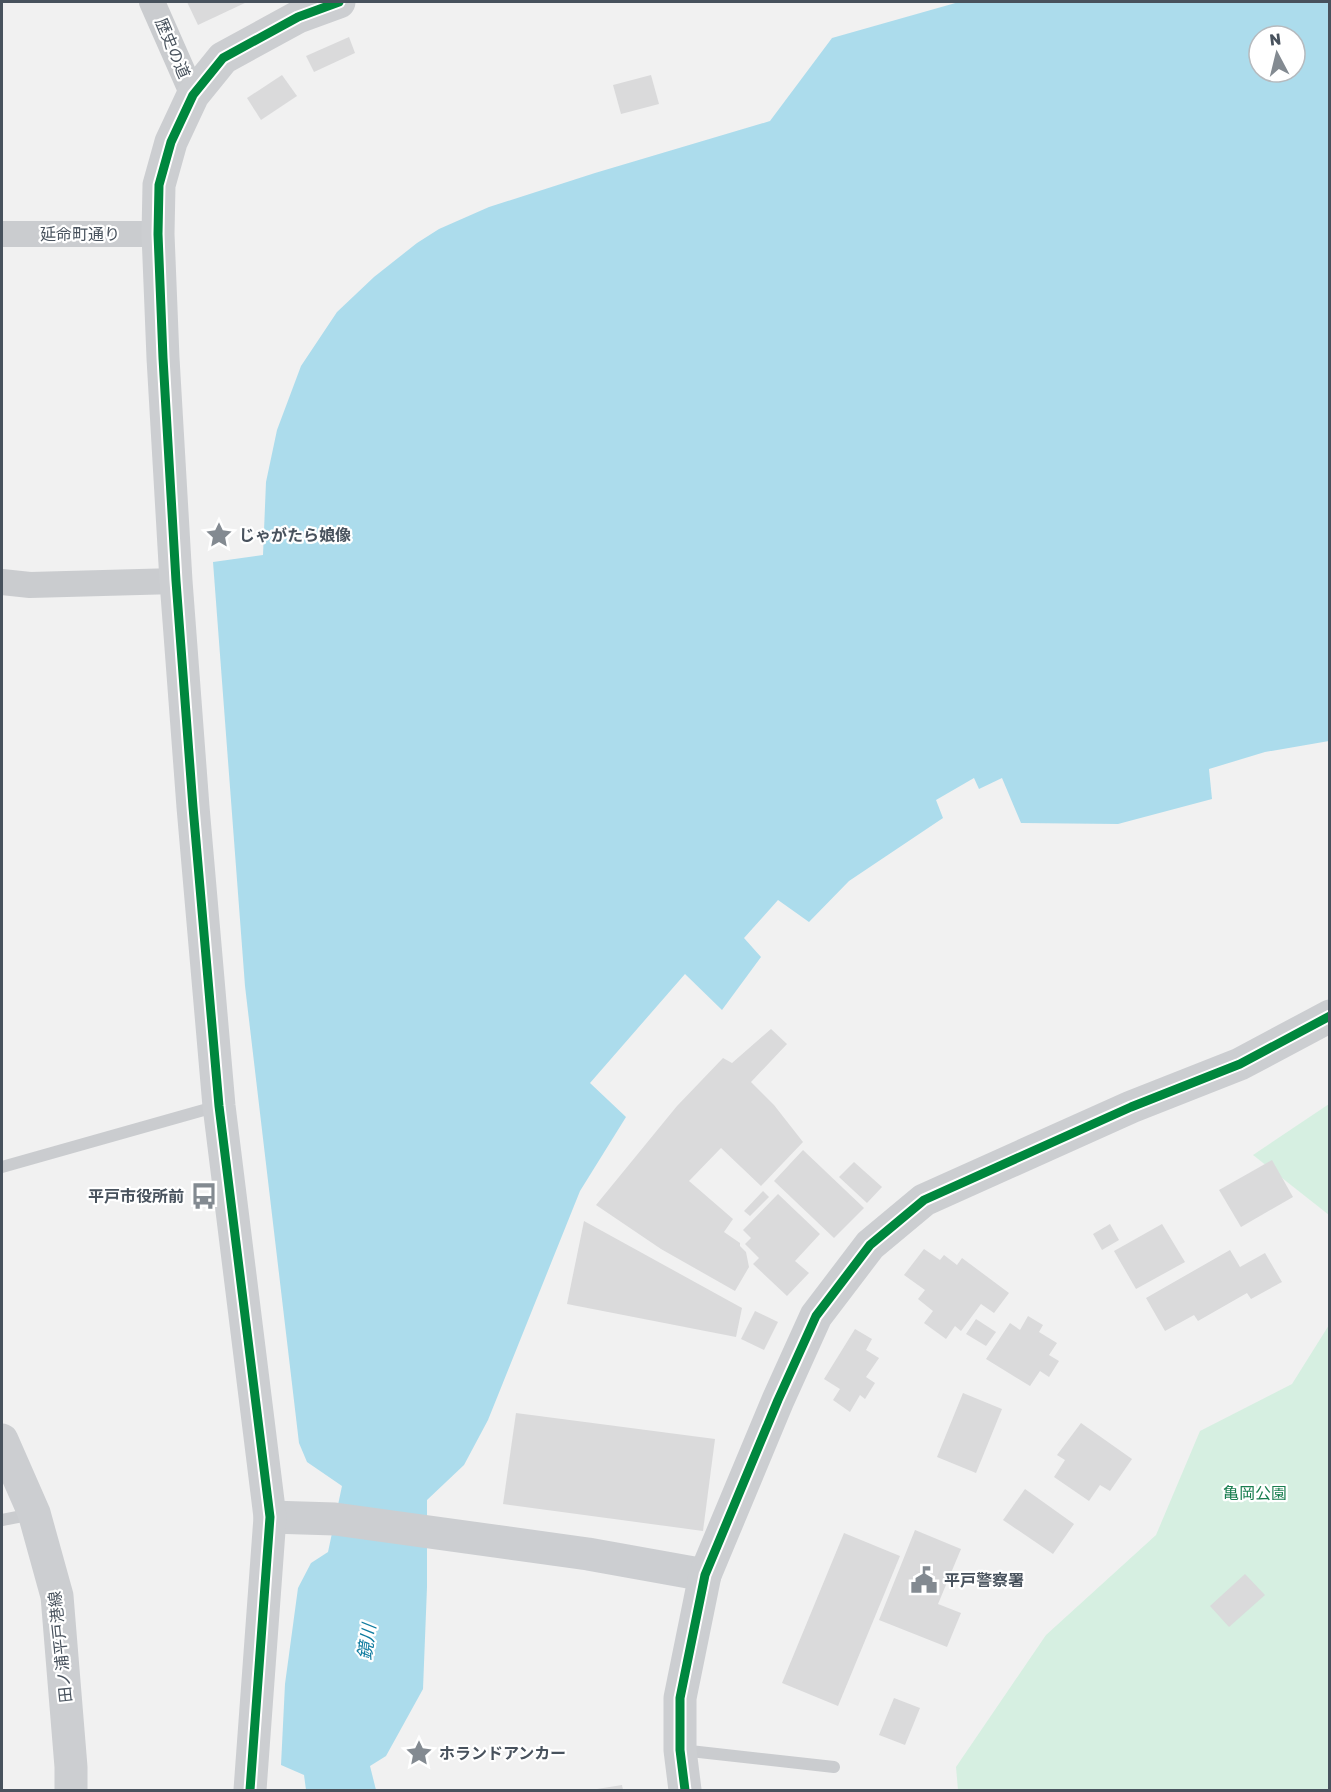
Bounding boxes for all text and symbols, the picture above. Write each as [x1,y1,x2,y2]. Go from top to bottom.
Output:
street label: 歴史の道 [151,15,194,81]
north arrow [1247,24,1307,84]
text: N [1268,29,1282,50]
street label: 延命町通り [40,225,120,244]
place icon: じゃがたら娘像 [204,520,234,550]
place label: じゃがたら娘像 [239,526,351,545]
bus stop icon: 平戸市役所前 [189,1181,219,1211]
place label: 平戸市役所前 [88,1187,184,1206]
park label: 亀岡公園 [1223,1484,1287,1503]
public building icon: 平戸警察署 [909,1565,939,1595]
place label: 平戸警察署 [944,1571,1024,1590]
street label: 田ノ浦平戸港線 [45,1590,76,1704]
water label: 鏡川 [354,1621,381,1661]
place icon: ホランドアンカー [404,1738,434,1768]
place label: ホランドアンカー [439,1744,566,1763]

